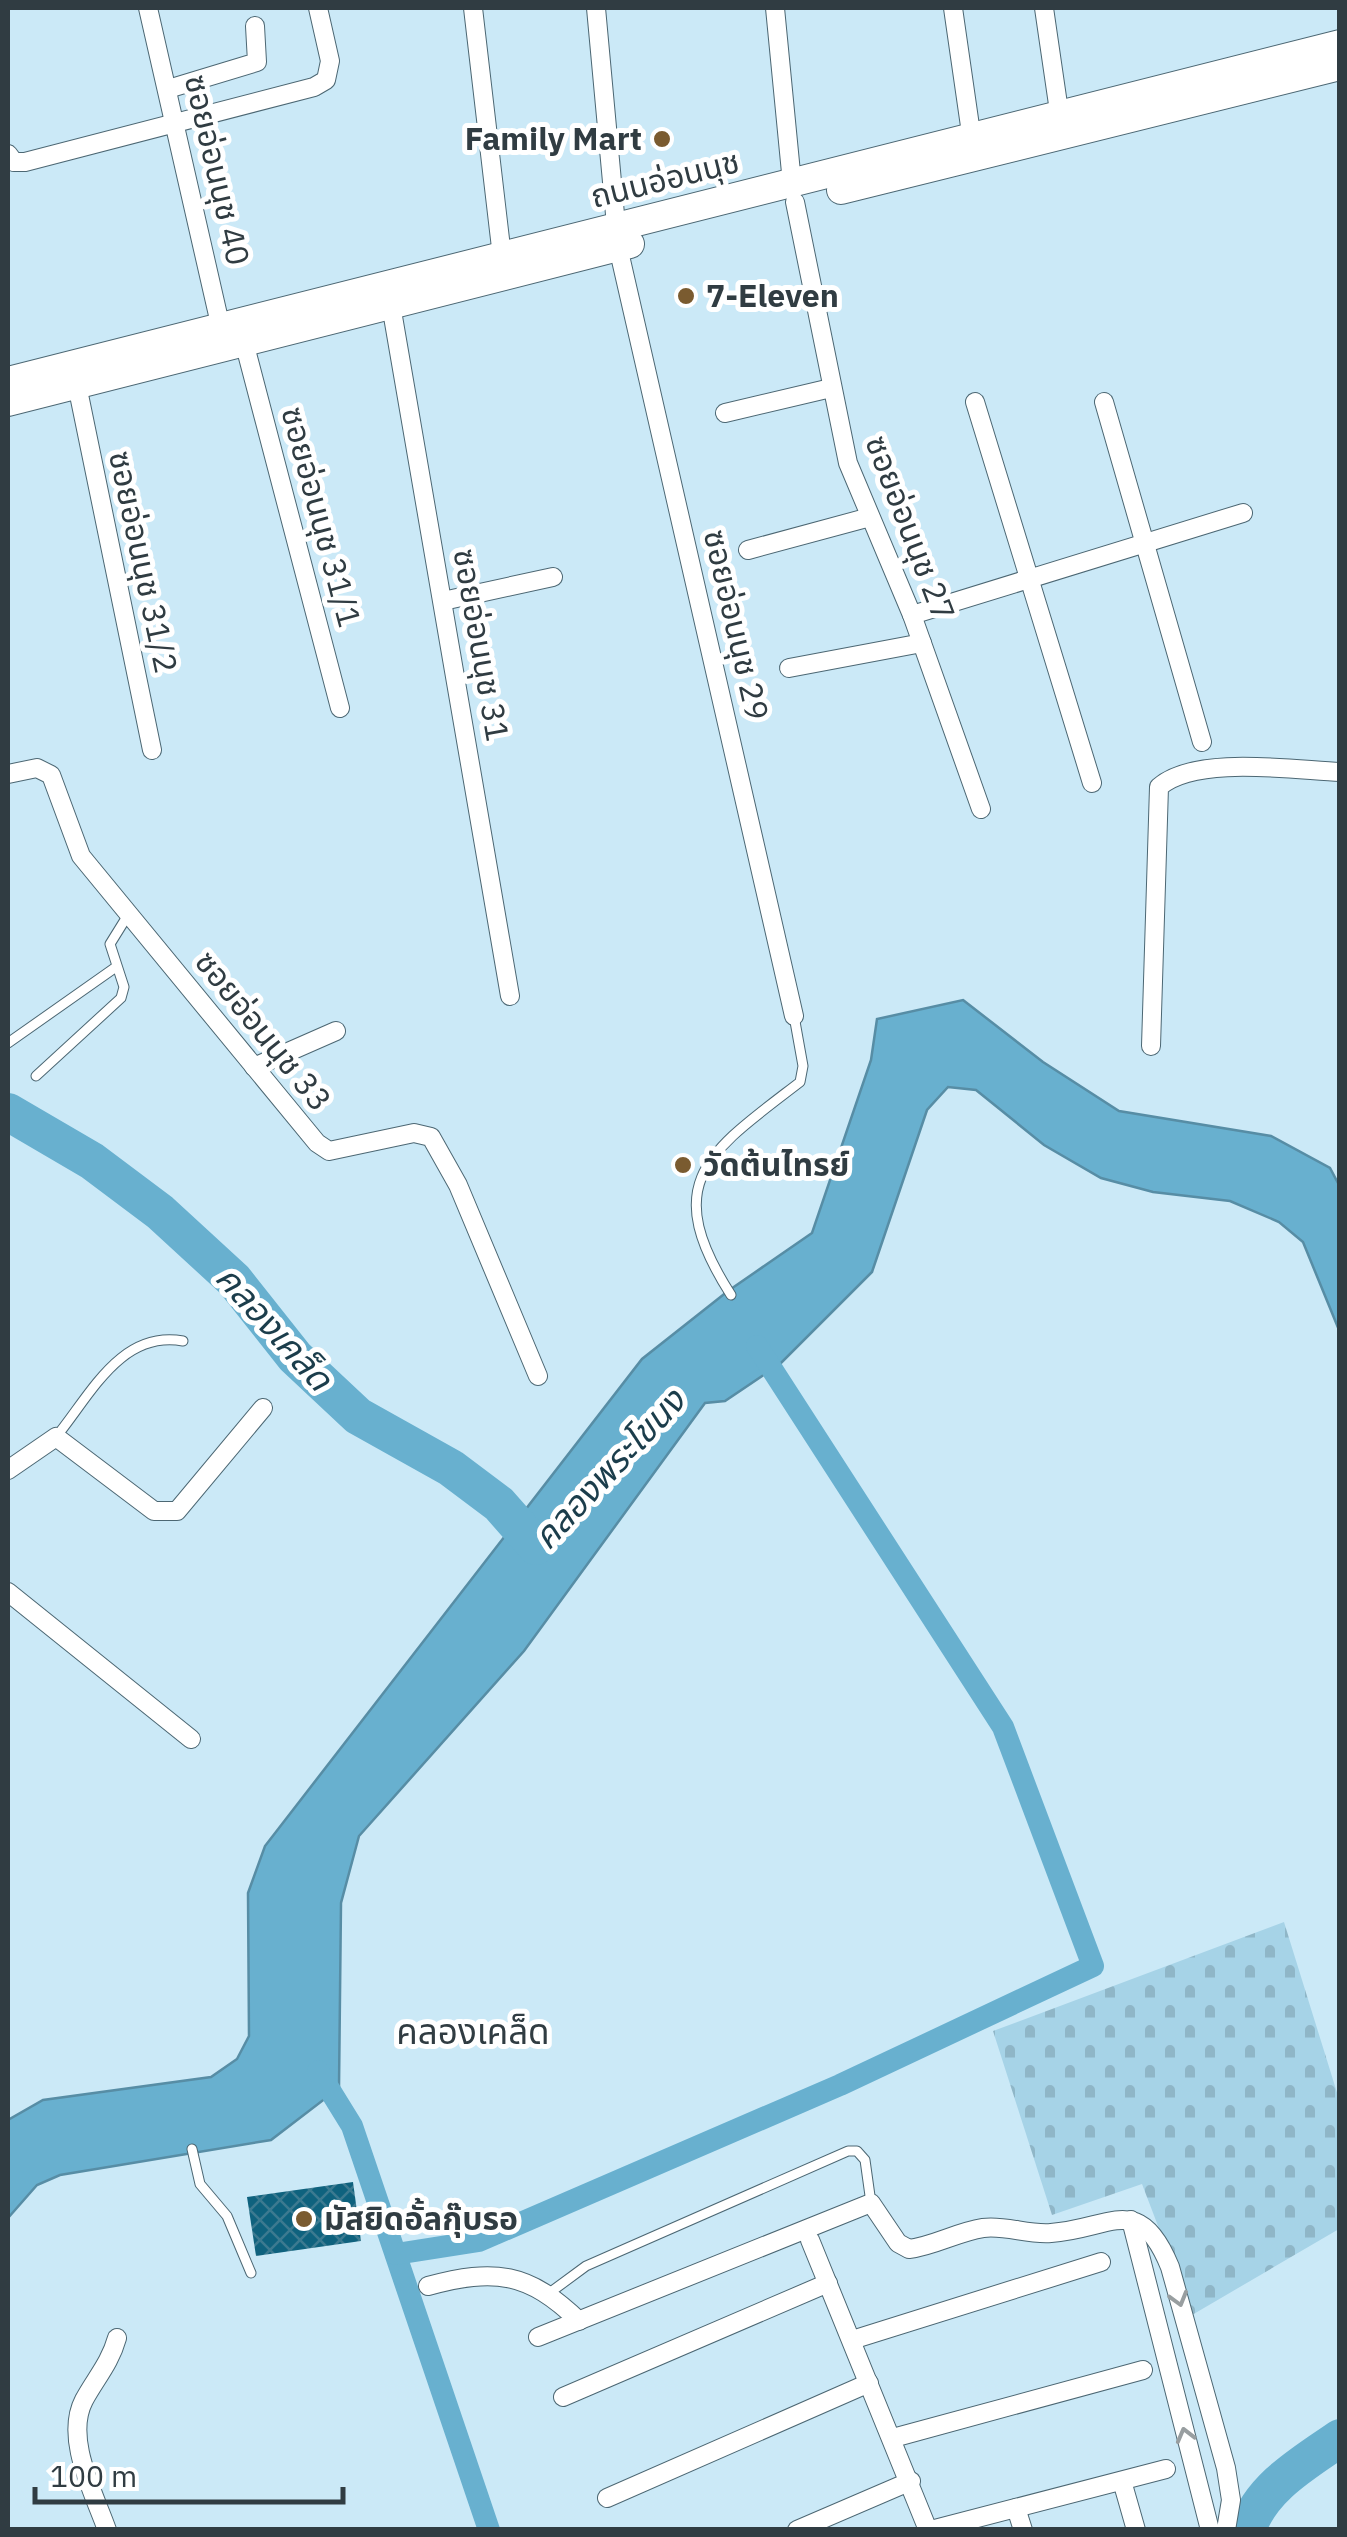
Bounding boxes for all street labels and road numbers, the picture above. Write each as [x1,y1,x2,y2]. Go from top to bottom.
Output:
street label: ซอยอ่อนนุช 40 [176,70,260,269]
street label: ถนนอ่อนนุช [586,139,744,217]
street label: ซอยอ่อนนุช 31/1 [272,402,372,631]
street label: ซอยอ่อนนุช 27 [856,429,965,626]
street label: ซอยอ่อนนุช 31/2 [100,447,188,677]
street label: ซอยอ่อนนุช 29 [695,525,779,724]
street label: ซอยอ่อนนุช 31 [444,545,520,744]
street label: ซอยอ่อนนุช 33 [186,941,341,1119]

